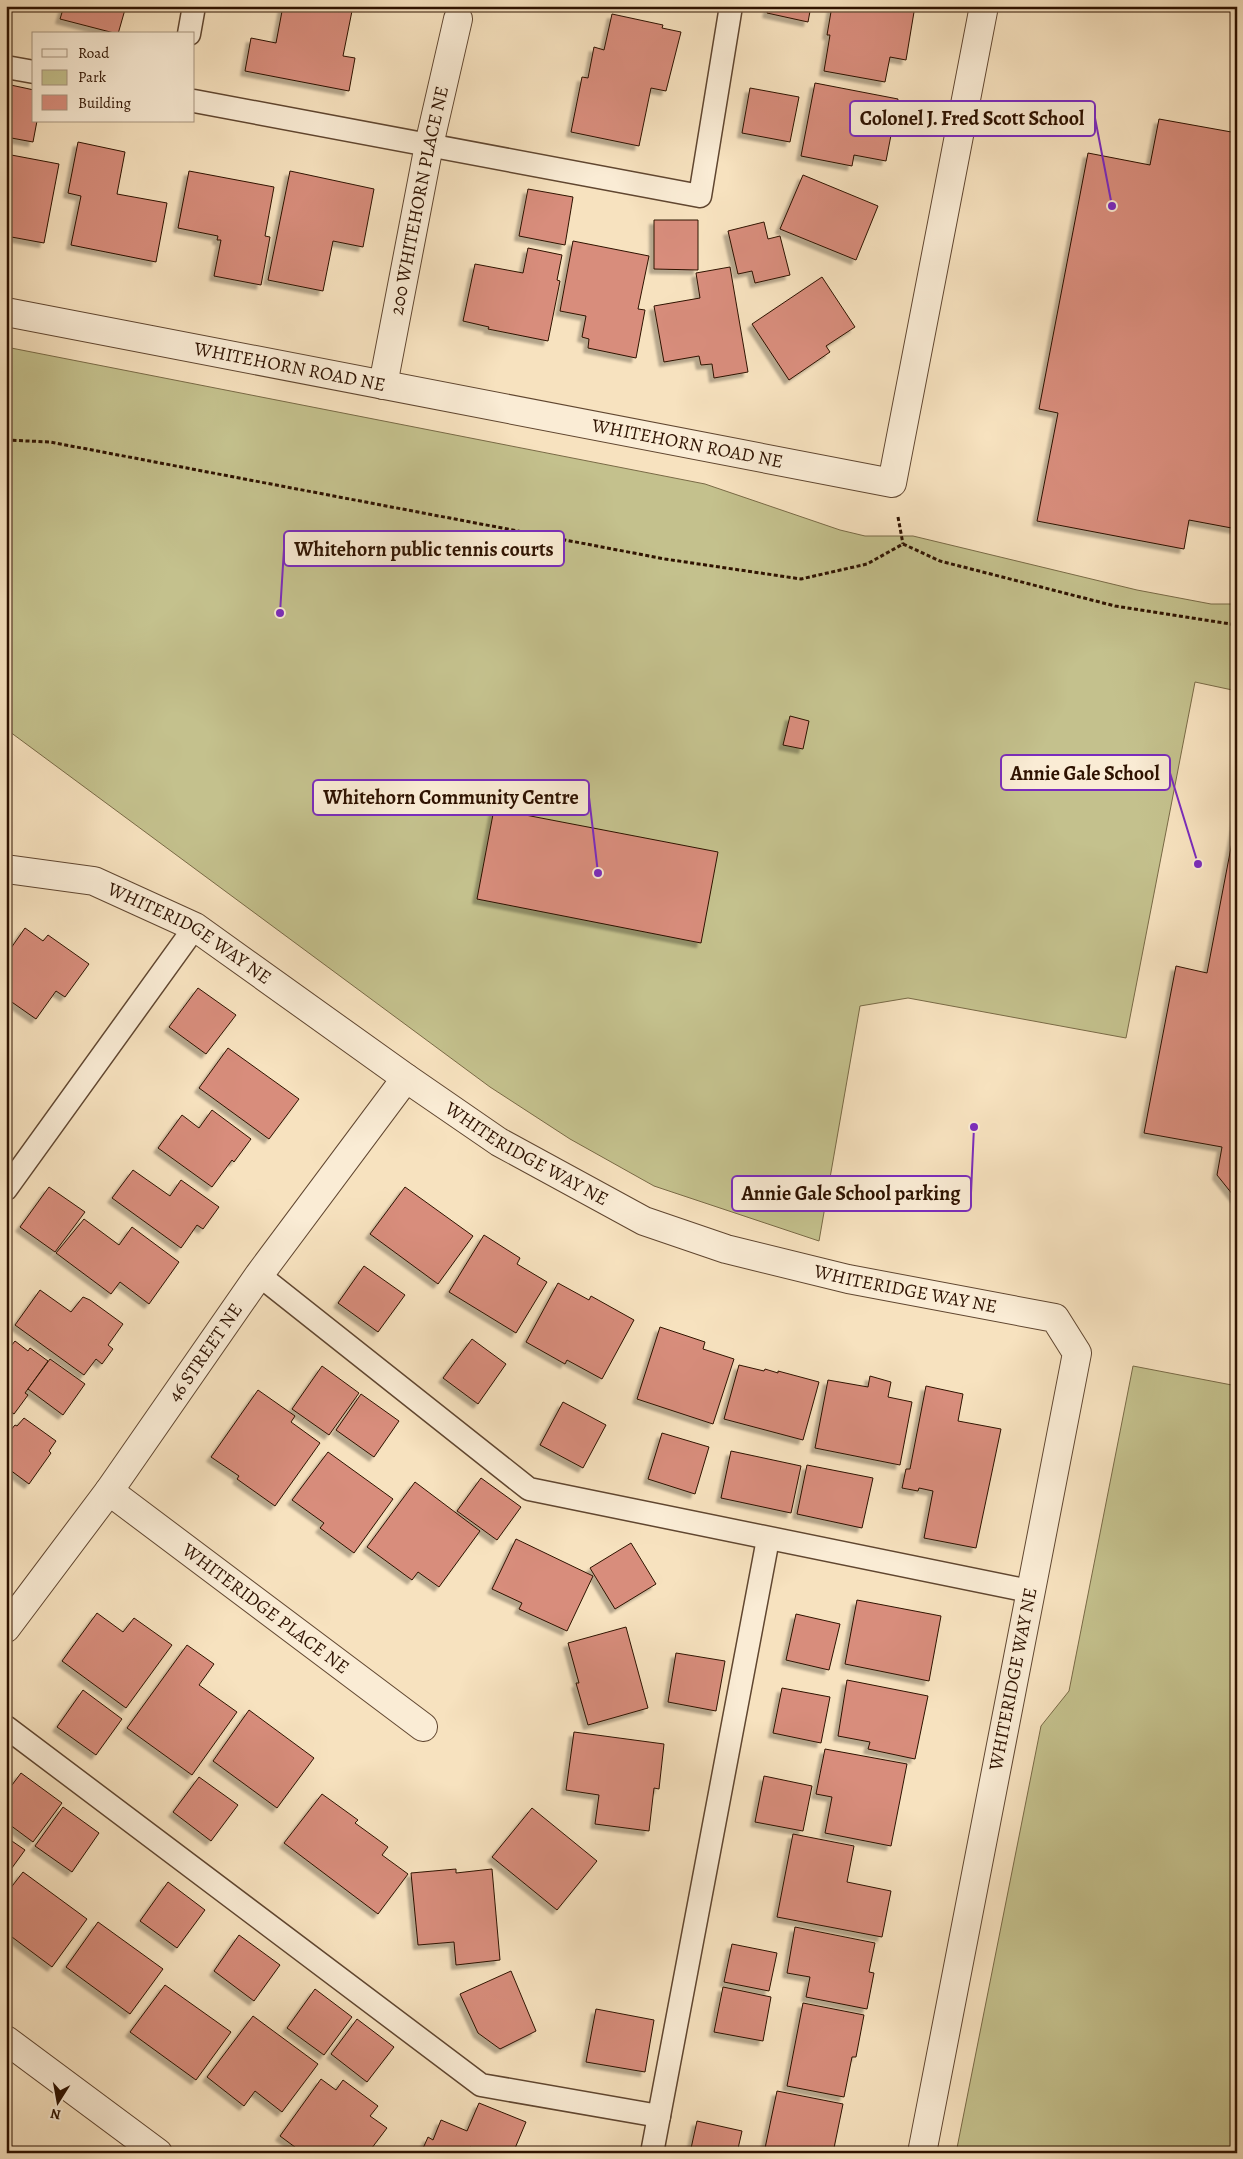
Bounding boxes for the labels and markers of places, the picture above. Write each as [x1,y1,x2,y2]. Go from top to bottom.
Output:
callout: Colonel J. Fred Scott School [850,101,1095,136]
callout: Whitehorn public tennis courts [284,531,564,566]
callout: Annie Gale School [1001,755,1170,790]
callout: Whitehorn Community Centre [313,780,589,815]
callout: Annie Gale School parking [732,1176,971,1211]

